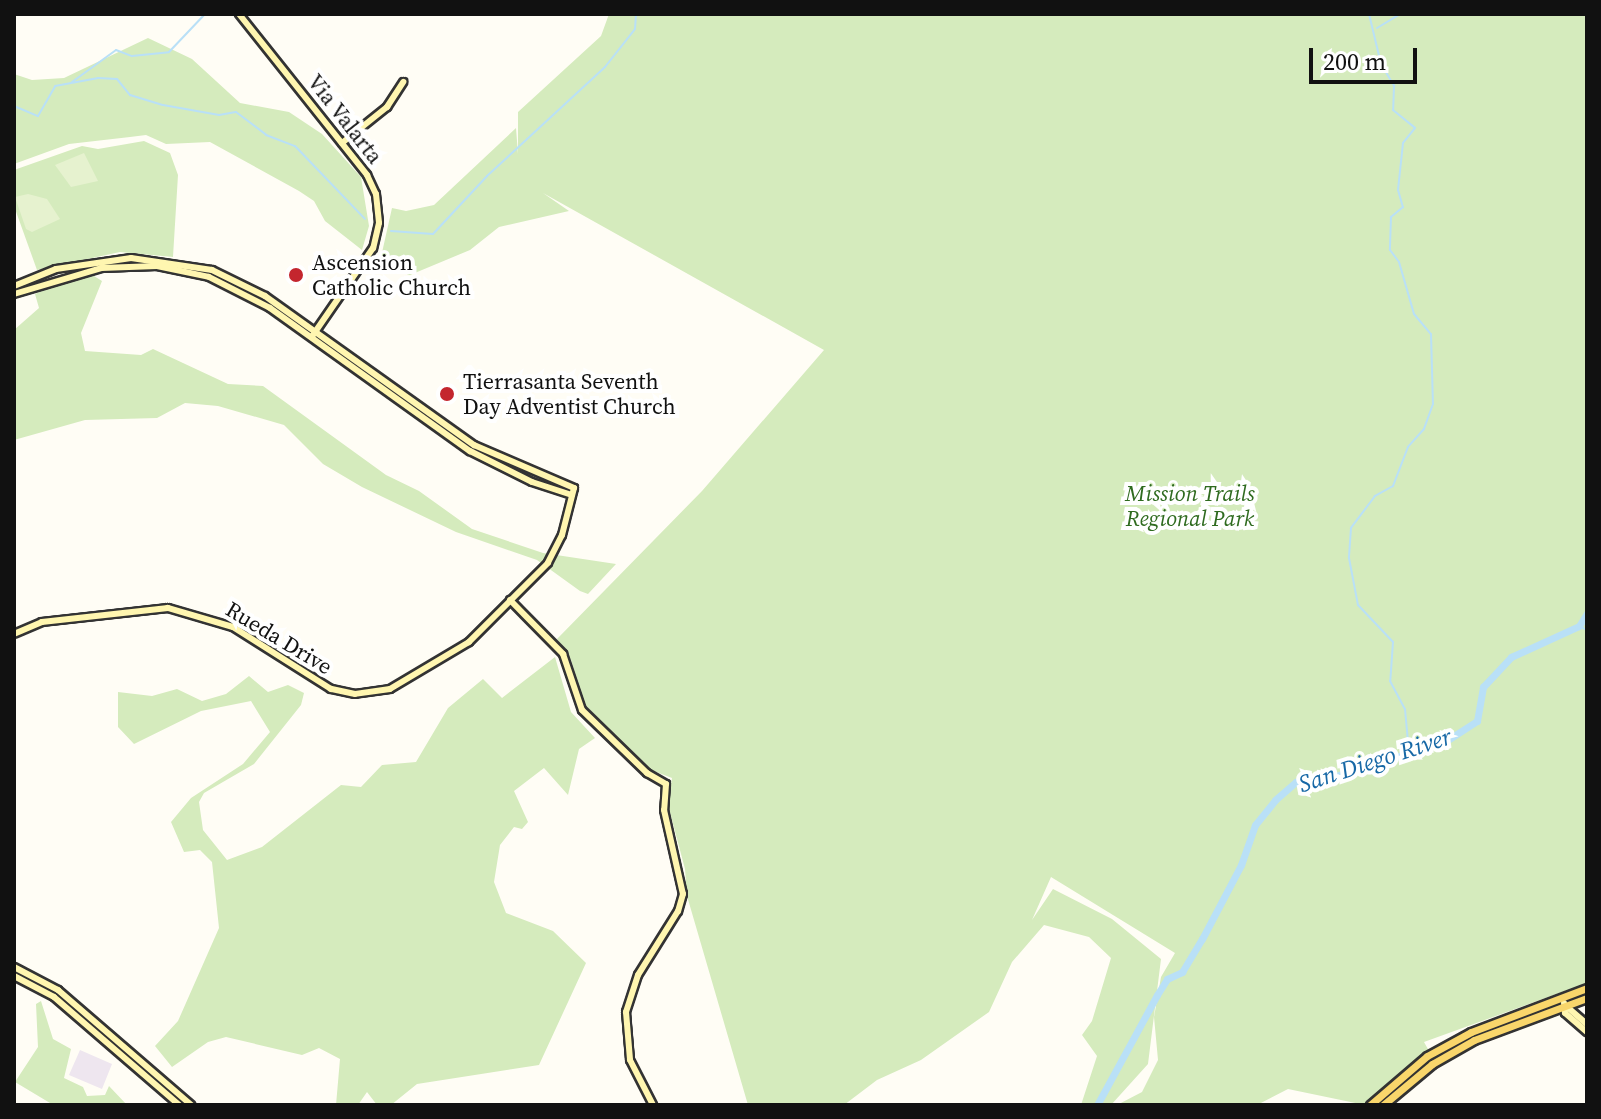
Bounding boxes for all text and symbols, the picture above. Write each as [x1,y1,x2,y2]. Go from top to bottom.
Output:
scale bar [1313,32,1421,82]
text: 200 m [1323,45,1386,78]
street label: Via Valarta [302,69,388,169]
place label: Ascension Catholic Church [312,249,471,300]
marker: Ascension Catholic Church [287,266,305,284]
place label: Tierrasanta Seventh Day Adventist Church [463,368,676,420]
marker: Tierrasanta Seventh Day Adventist Church [438,385,456,403]
park label: Mission Trails Regional Park [1125,480,1255,532]
street label: Rueda Drive [221,596,337,680]
water label: San Diego River [1295,722,1455,798]

